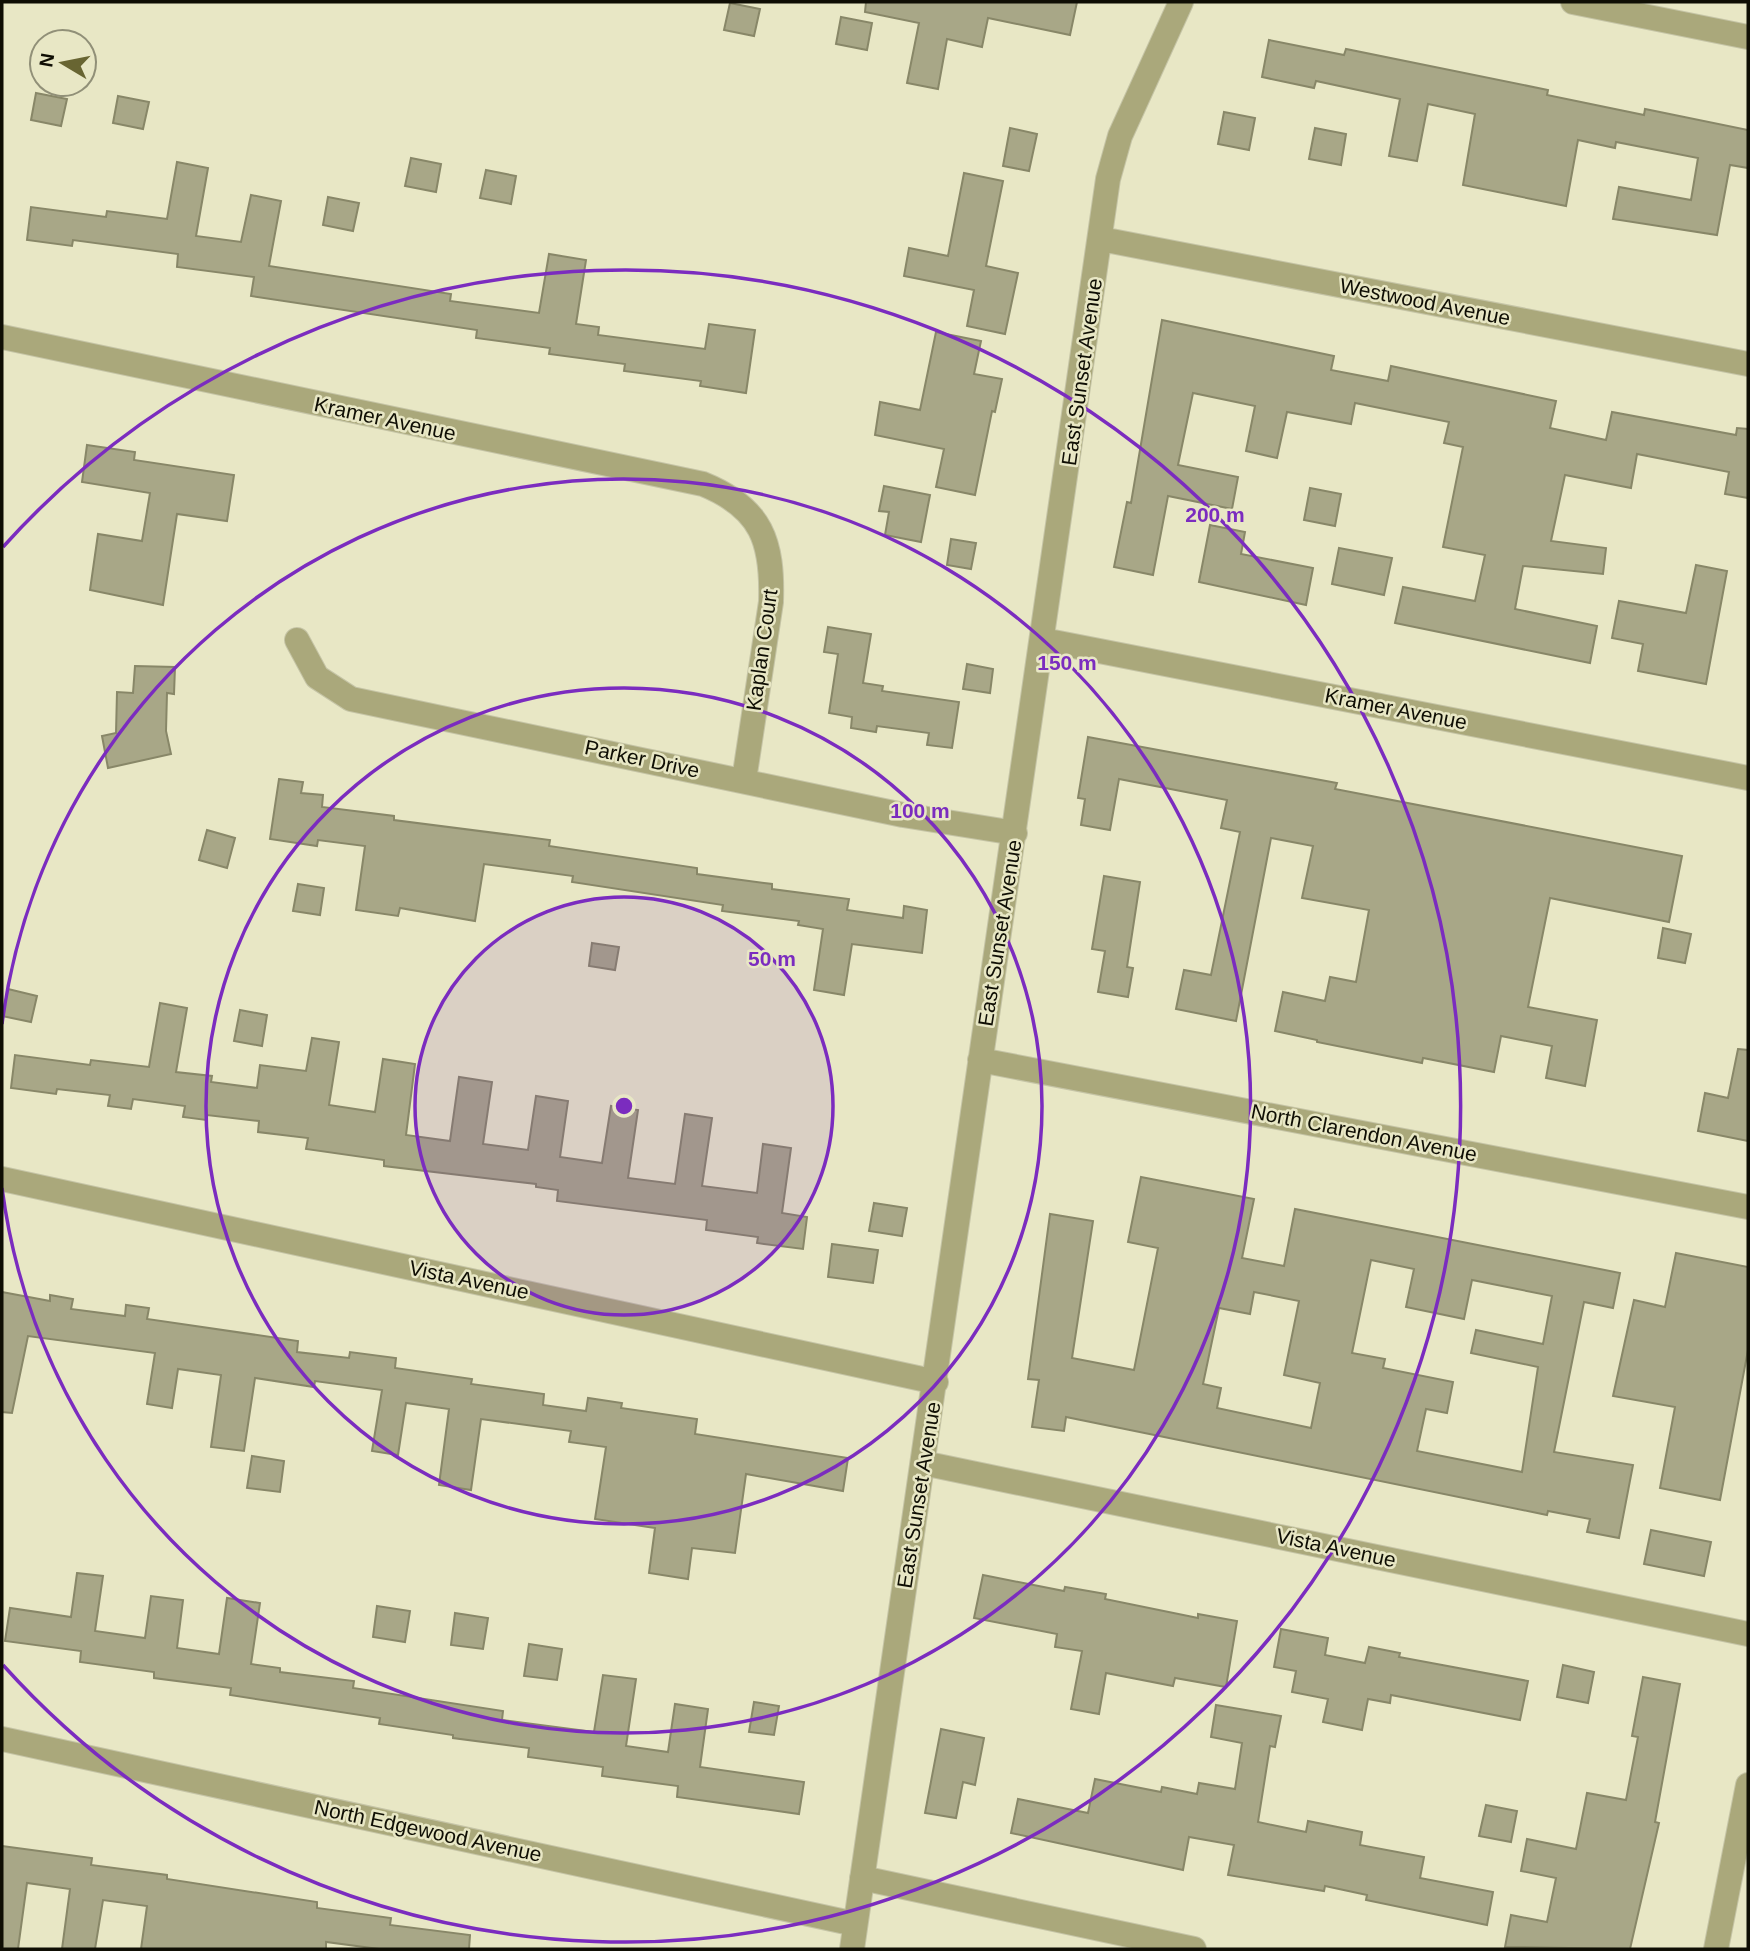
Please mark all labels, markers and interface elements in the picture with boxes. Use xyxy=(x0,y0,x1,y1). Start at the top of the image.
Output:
north arrow xyxy=(28,28,98,98)
text: N xyxy=(35,52,58,69)
street label: Westwood Avenue xyxy=(1338,274,1512,329)
street label: East Sunset Avenue xyxy=(1057,277,1106,467)
street label: Kramer Avenue xyxy=(312,392,458,445)
text: 200 m xyxy=(1185,503,1245,526)
street label: Kaplan Court xyxy=(742,587,781,712)
text: 150 m xyxy=(1037,651,1097,674)
street label: Kramer Avenue xyxy=(1323,683,1469,734)
street label: Parker Drive xyxy=(583,735,702,782)
text: 100 m xyxy=(890,799,950,822)
street label: East Sunset Avenue xyxy=(973,838,1026,1028)
text: 50 m xyxy=(748,947,796,970)
centre of rings xyxy=(612,1094,636,1118)
street label: North Clarendon Avenue xyxy=(1249,1099,1479,1166)
street label: Vista Avenue xyxy=(407,1256,531,1303)
street label: East Sunset Avenue xyxy=(892,1400,945,1590)
street label: Vista Avenue xyxy=(1274,1524,1398,1571)
street label: North Edgewood Avenue xyxy=(312,1795,544,1866)

